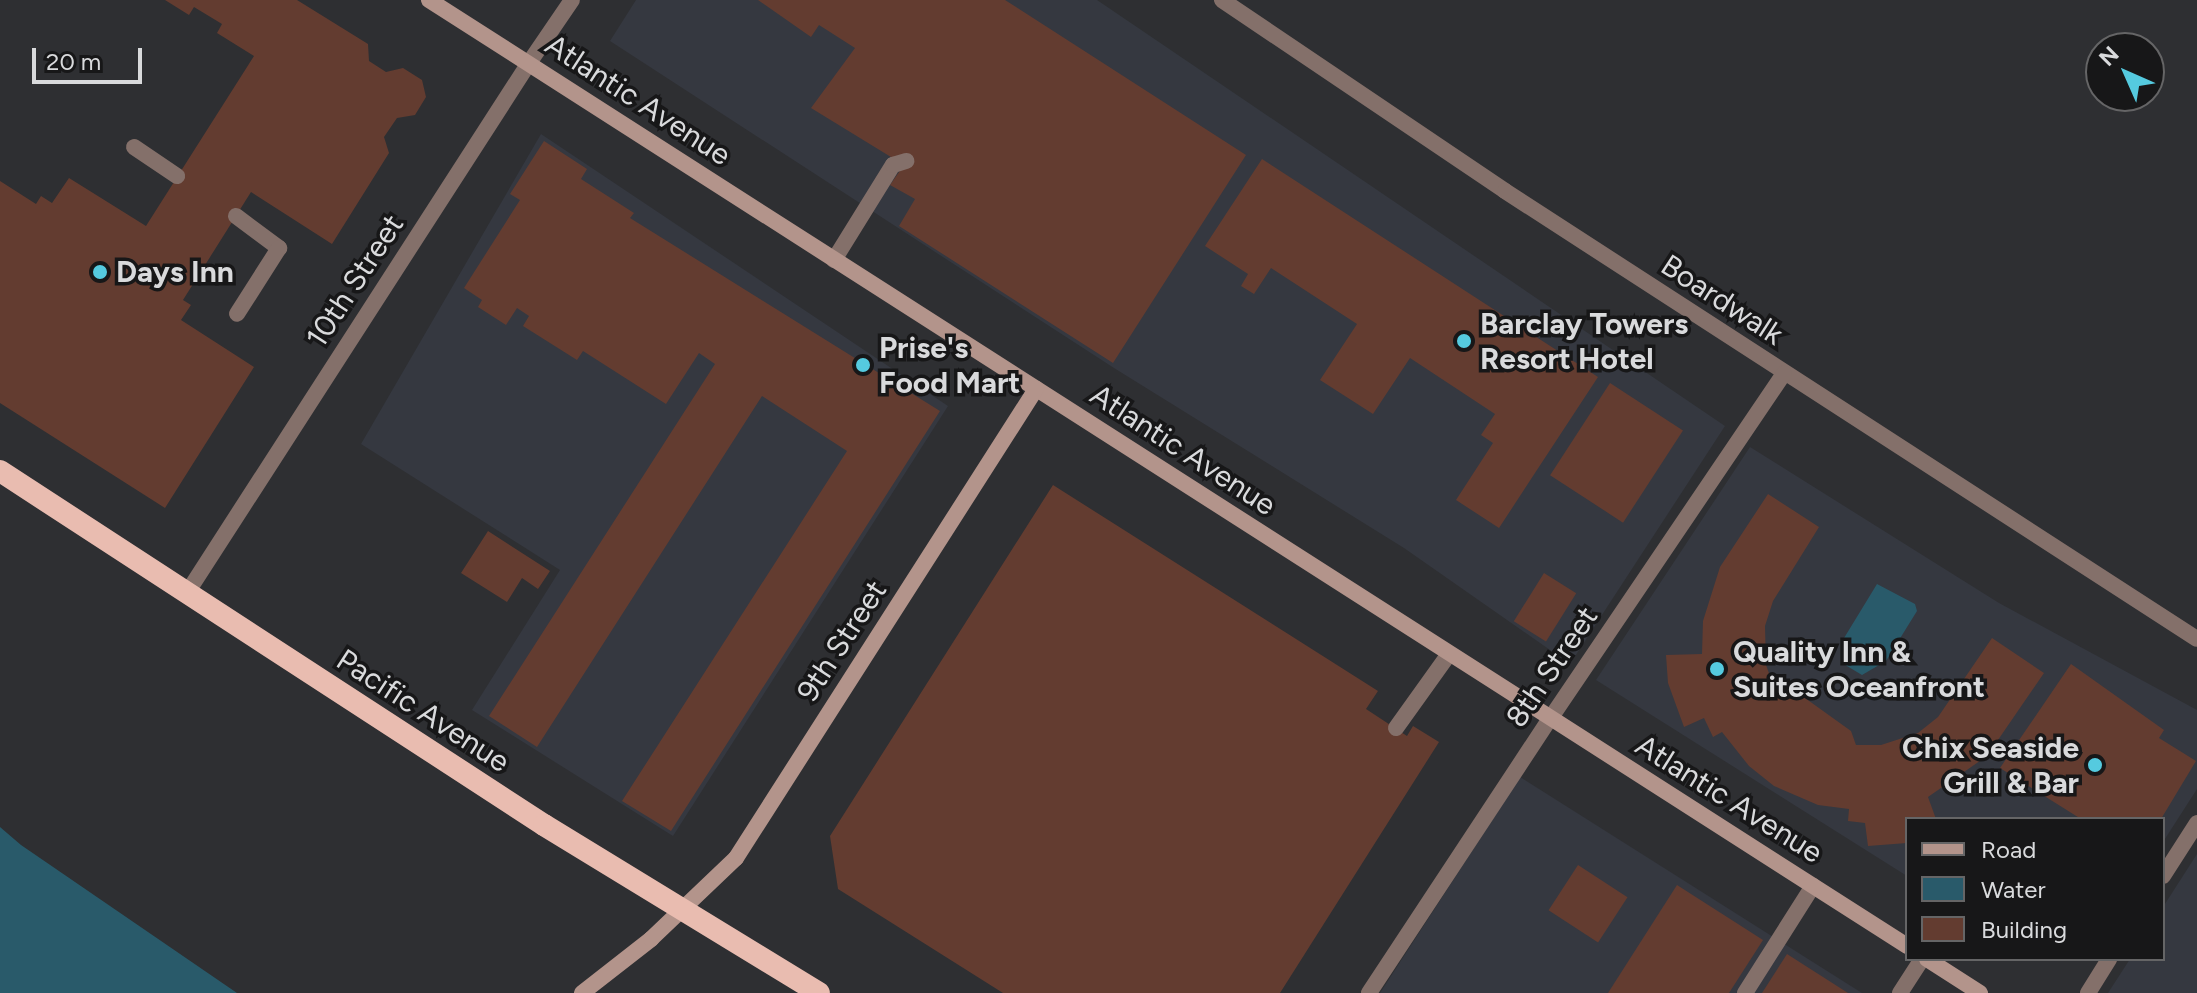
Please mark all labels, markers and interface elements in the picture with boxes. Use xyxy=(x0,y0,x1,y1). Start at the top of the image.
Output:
street label: Atlantic Avenue xyxy=(539,27,737,173)
scale bar xyxy=(36,32,146,82)
north arrow xyxy=(2085,32,2165,112)
text: N xyxy=(2094,41,2125,72)
text: 20 m xyxy=(46,47,101,76)
street label: 10th Street xyxy=(299,208,411,354)
street label: Boardwalk xyxy=(1654,247,1790,353)
place label: Days Inn xyxy=(116,254,234,290)
marker: Days Inn xyxy=(91,263,109,281)
place label: Barclay Towers Resort Hotel xyxy=(1480,306,1688,376)
place label: Prise's Food Mart xyxy=(879,330,1020,400)
marker: Barclay Towers Resort Hotel xyxy=(1455,332,1473,350)
marker: Prise's Food Mart xyxy=(854,356,872,374)
street label: Atlantic Avenue xyxy=(1084,377,1282,523)
street label: 9th Street xyxy=(790,574,894,708)
street label: 8th Street xyxy=(1499,600,1605,734)
place label: Quality Inn & Suites Oceanfront xyxy=(1733,634,1985,704)
street label: Pacific Avenue xyxy=(330,642,516,780)
marker: Quality Inn & Suites Oceanfront xyxy=(1708,660,1726,678)
street label: Atlantic Avenue xyxy=(1629,727,1829,871)
place label: Chix Seaside Grill & Bar xyxy=(1902,730,2079,800)
marker: Chix Seaside Grill & Bar xyxy=(2086,756,2104,774)
legend xyxy=(1905,817,2165,961)
text: Road xyxy=(1981,835,2036,864)
text: Water xyxy=(1981,875,2046,904)
text: Building xyxy=(1981,915,2067,944)

